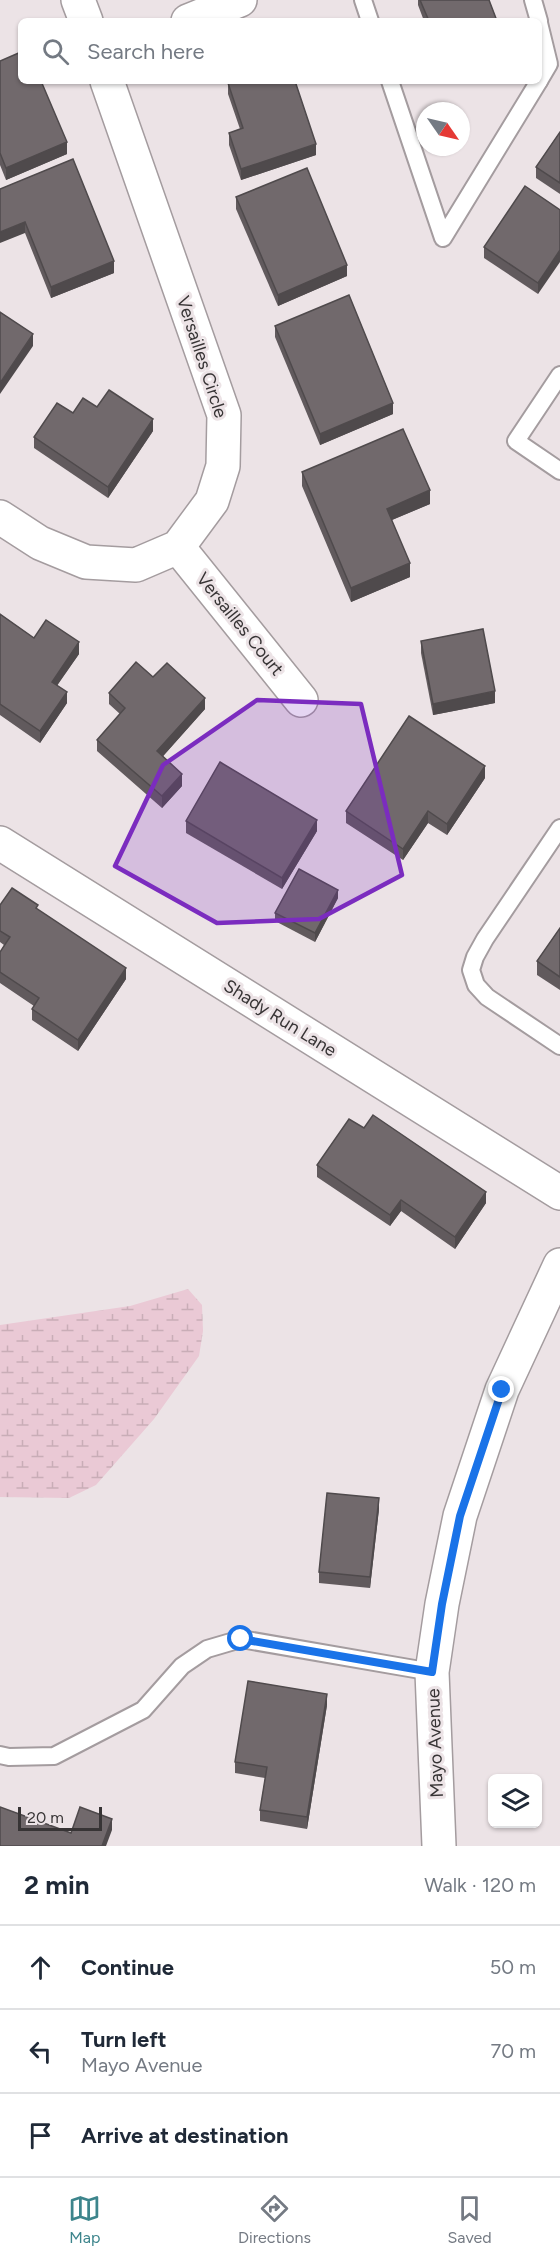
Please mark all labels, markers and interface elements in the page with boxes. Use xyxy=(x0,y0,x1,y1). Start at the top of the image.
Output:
search box xyxy=(18,18,542,84)
icon: search xyxy=(39,35,72,68)
text: Search here xyxy=(87,38,205,65)
north arrow xyxy=(416,102,470,156)
street label: Versailles Circle xyxy=(172,293,232,421)
street label: Versailles Court xyxy=(192,568,288,680)
street label: Shady Run Lane xyxy=(219,975,341,1062)
route end xyxy=(488,1376,514,1402)
route start xyxy=(227,1625,253,1651)
street label: Mayo Avenue xyxy=(422,1688,448,1798)
map controls xyxy=(488,1774,542,1828)
button: layers xyxy=(488,1774,542,1828)
scale bar xyxy=(18,1804,102,1832)
text: 20 m xyxy=(27,1808,64,1827)
text: 2 min xyxy=(24,1869,90,1901)
text: Walk · 120 m xyxy=(424,1873,536,1897)
icon: ahead xyxy=(24,1951,57,1984)
text: Continue xyxy=(81,1954,174,1981)
text: 50 m xyxy=(490,1955,536,1979)
text: Turn left xyxy=(81,2026,167,2053)
icon: left xyxy=(24,2035,57,2068)
text: 70 m xyxy=(490,2039,536,2063)
text: Mayo Avenue xyxy=(81,2053,202,2077)
icon: arrive xyxy=(24,2119,57,2152)
text: Arrive at destination xyxy=(81,2122,289,2149)
tab: Map xyxy=(68,2192,101,2247)
tab: Directions xyxy=(238,2192,311,2247)
tab: Saved xyxy=(448,2192,492,2247)

